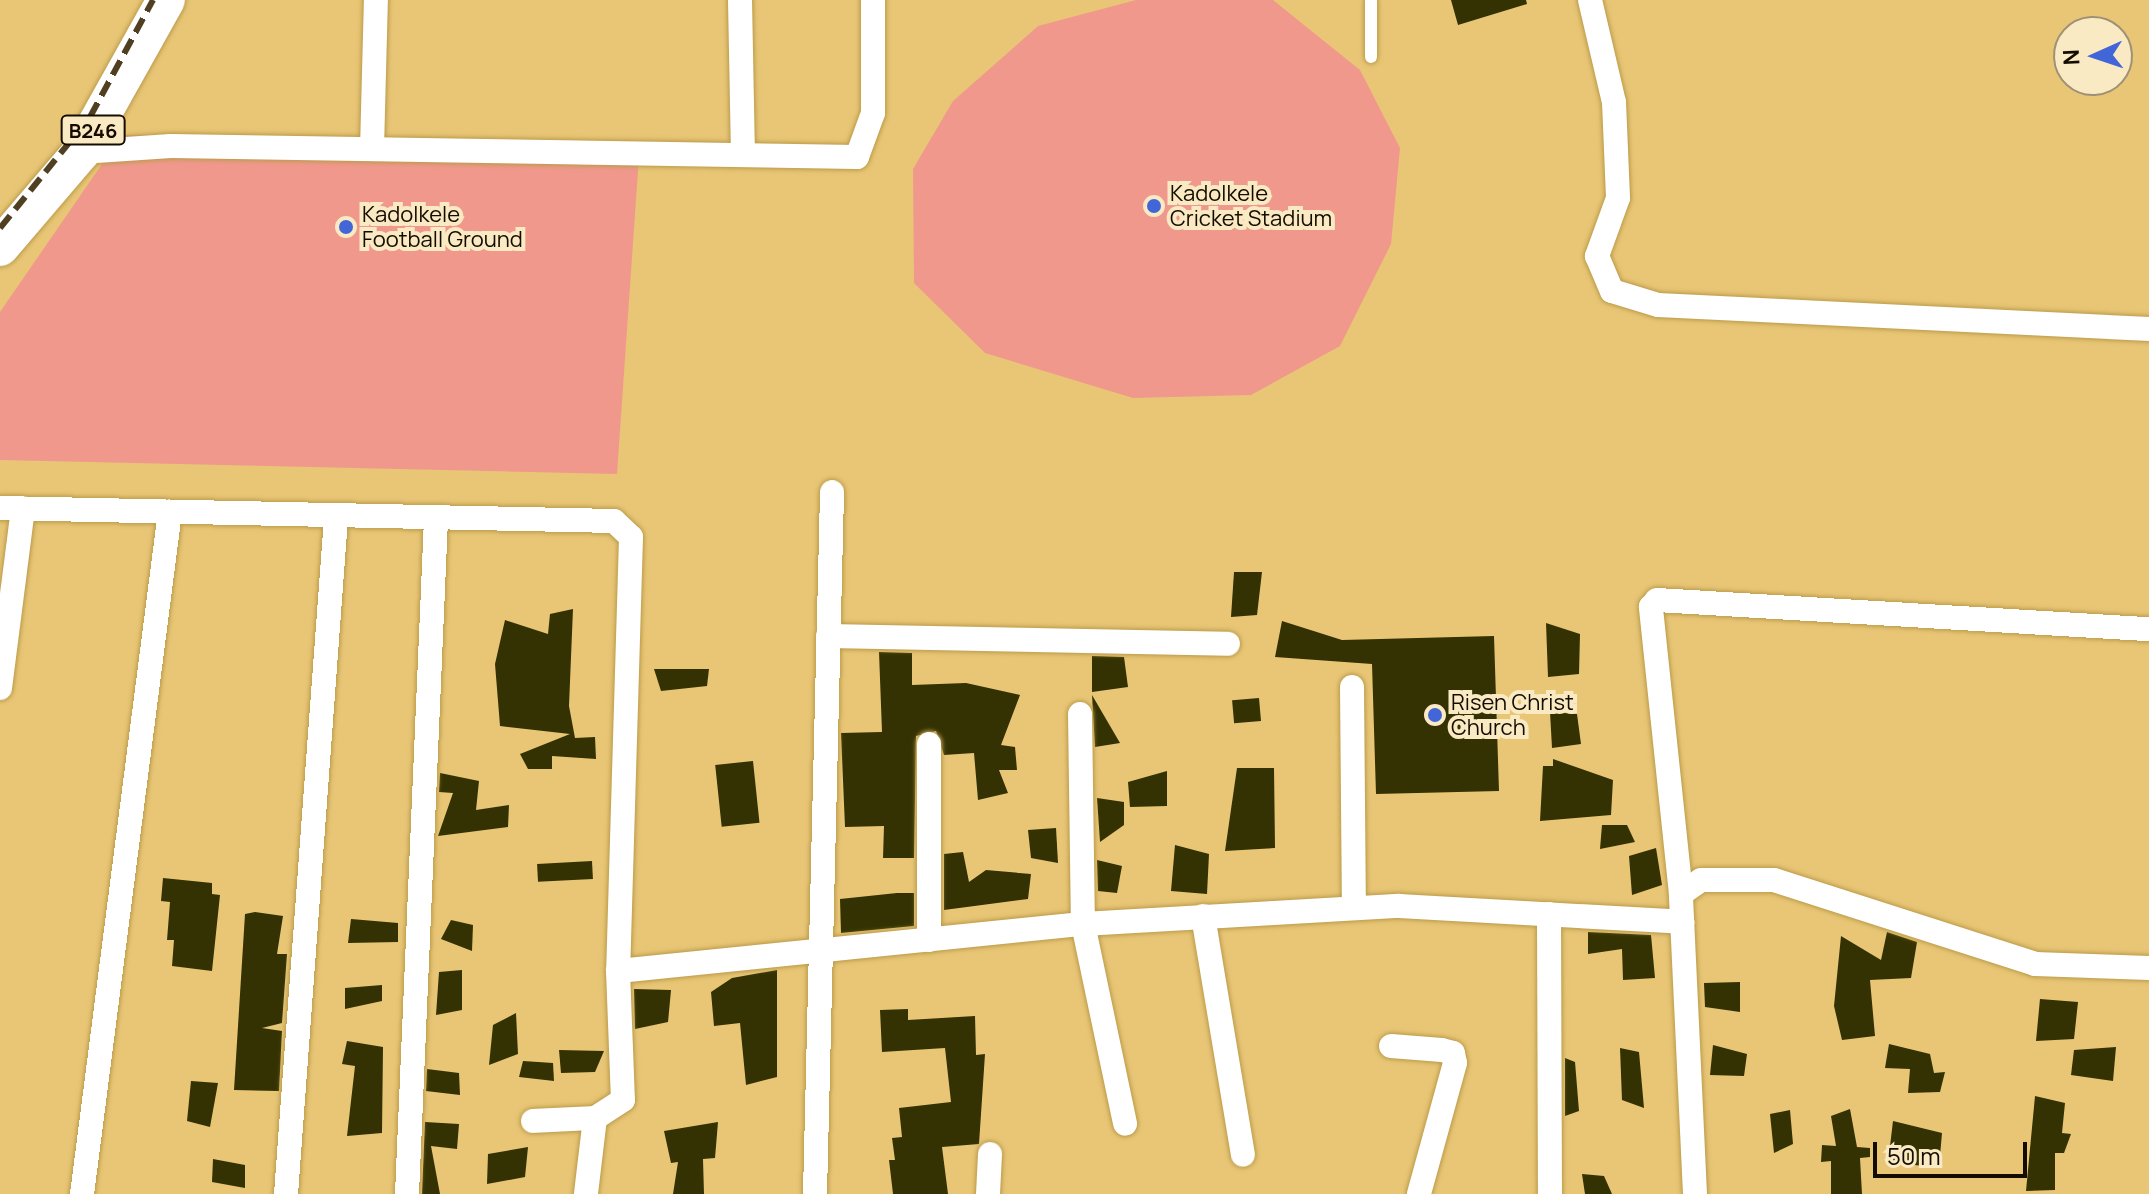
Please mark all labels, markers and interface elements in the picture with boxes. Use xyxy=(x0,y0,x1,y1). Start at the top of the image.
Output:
north arrow xyxy=(2053,16,2133,96)
text: N xyxy=(2056,48,2086,66)
road number: B246 xyxy=(59,114,127,146)
place label: Kadolkele Cricket Stadium xyxy=(1170,180,1332,232)
marker: Kadolkele Cricket Stadium xyxy=(1145,197,1163,215)
place label: Kadolkele Football Ground xyxy=(362,201,523,252)
marker: Kadolkele Football Ground xyxy=(337,218,355,236)
place label: Risen Christ Church xyxy=(1451,689,1574,740)
marker: Risen Christ Church xyxy=(1426,706,1444,724)
scale bar xyxy=(1877,1126,2031,1176)
text: 50 m xyxy=(1887,1139,1941,1172)

